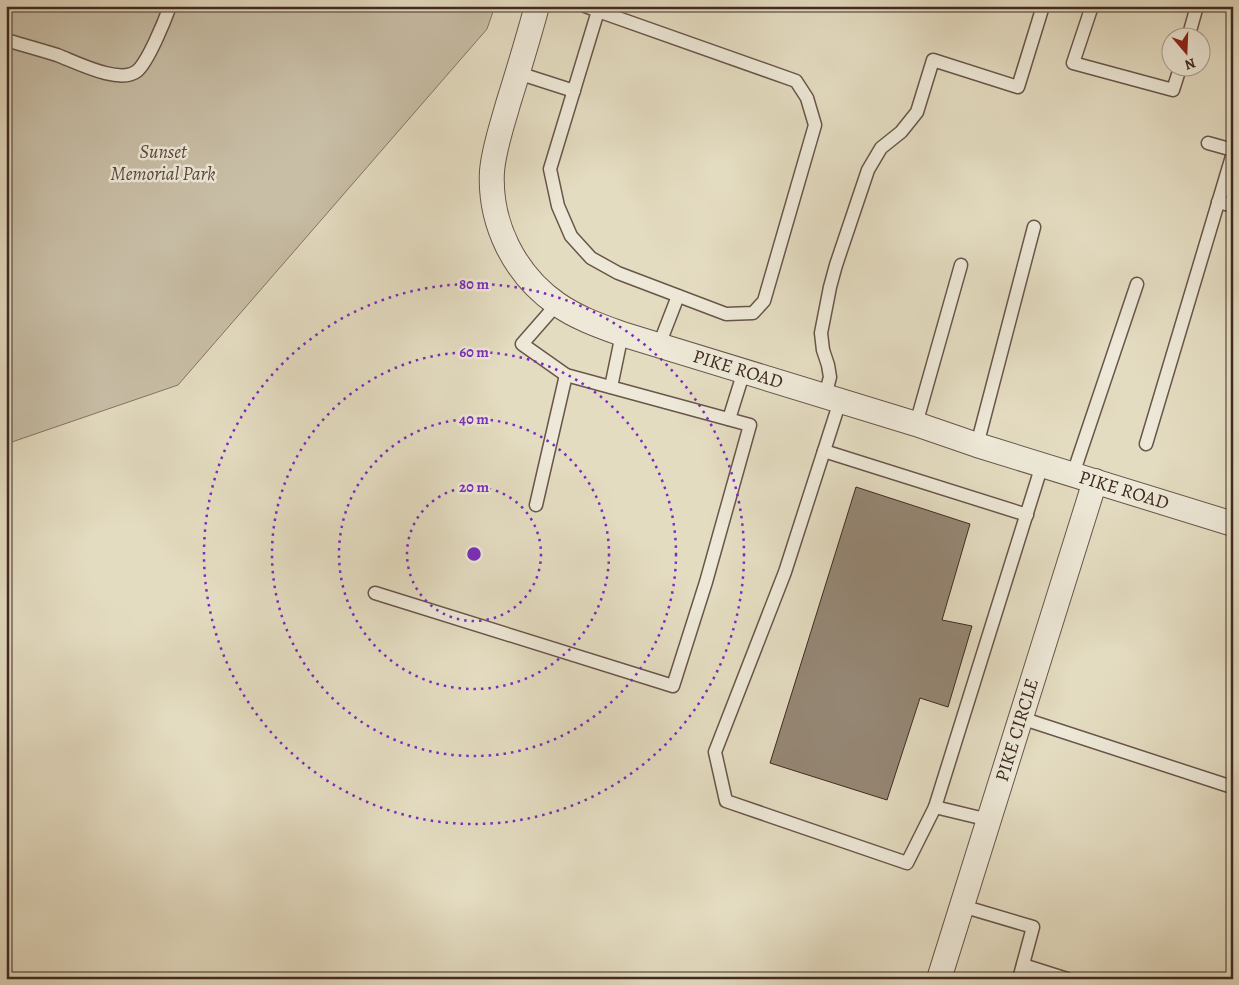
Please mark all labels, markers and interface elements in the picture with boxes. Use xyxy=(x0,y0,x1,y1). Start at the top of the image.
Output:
north arrow xyxy=(1162,28,1212,78)
text: N xyxy=(1182,53,1198,74)
park label: Sunset Memorial Park xyxy=(111,139,215,187)
text: 80 m xyxy=(459,274,489,294)
text: 60 m xyxy=(459,342,489,362)
street label: PIKE ROAD xyxy=(690,343,786,395)
text: 40 m xyxy=(459,409,489,429)
street label: PIKE ROAD xyxy=(1076,464,1172,516)
text: 20 m xyxy=(459,477,489,497)
centre of rings xyxy=(465,545,483,563)
street label: PIKE CIRCLE xyxy=(989,675,1045,785)

